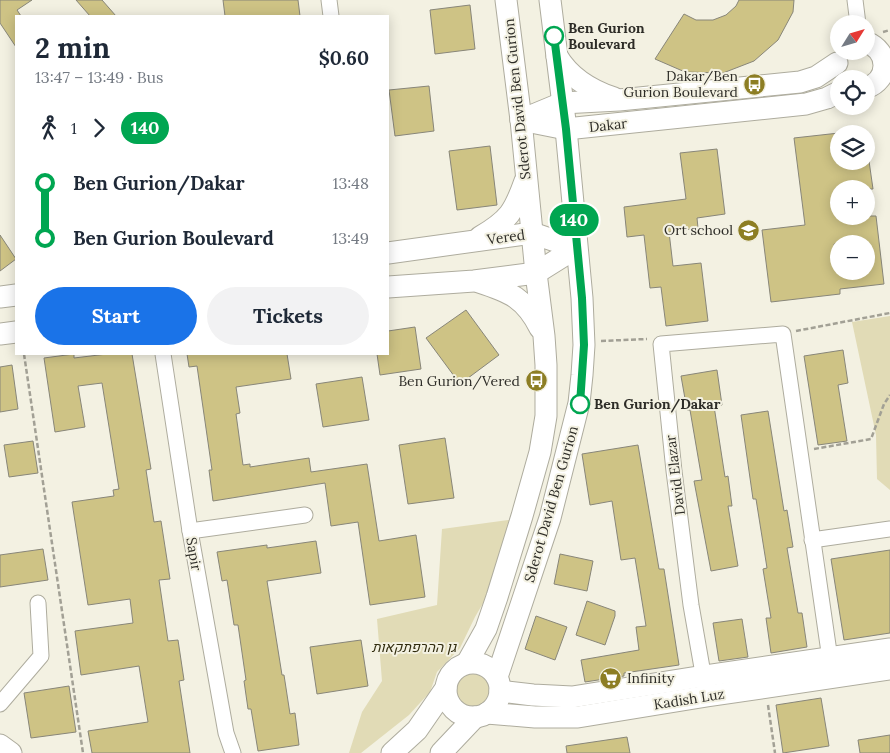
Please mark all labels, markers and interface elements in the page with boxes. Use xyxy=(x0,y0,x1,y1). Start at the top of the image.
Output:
north arrow xyxy=(830,15,875,60)
map controls xyxy=(830,15,875,280)
street label: Sderot David Ben Gurion xyxy=(500,17,534,180)
place label: Ben Gurion Boulevard xyxy=(568,19,645,53)
marker: Ben Gurion Boulevard xyxy=(544,26,564,46)
text: 2 min xyxy=(35,30,110,66)
text: $0.60 xyxy=(319,46,369,70)
text: 13:47 – 13:49 · Bus xyxy=(35,67,164,87)
place label: Dakar/Ben Gurion Boulevard xyxy=(624,67,738,101)
button: locate xyxy=(830,70,875,115)
bus stop icon: Dakar/Ben Gurion Boulevard xyxy=(742,72,766,96)
icon: walk xyxy=(35,114,63,142)
icon: forward xyxy=(85,114,113,142)
street label: Dakar xyxy=(588,114,628,136)
text: 140 xyxy=(131,116,159,139)
text: 1 xyxy=(71,118,77,138)
button: layers xyxy=(830,125,875,170)
text: Ben Gurion/Dakar xyxy=(73,171,245,195)
text: 13:48 xyxy=(333,173,369,193)
button: + xyxy=(830,180,875,225)
line badge: 140 xyxy=(545,204,603,236)
text: 140 xyxy=(560,208,588,231)
school or university icon: Ort school xyxy=(737,218,761,242)
place label: Ort school xyxy=(664,221,733,239)
street label: Vered xyxy=(485,225,526,249)
text: Ben Gurion Boulevard xyxy=(73,226,274,250)
text: 13:49 xyxy=(332,228,369,248)
button: − xyxy=(830,235,875,280)
button: Start xyxy=(35,287,197,345)
button: Tickets xyxy=(207,287,369,345)
bus stop icon: Ben Gurion/Vered xyxy=(524,369,548,393)
place label: Ben Gurion/Vered xyxy=(398,372,520,390)
marker: Ben Gurion/Dakar xyxy=(570,394,590,414)
place label: Ben Gurion/Dakar xyxy=(594,395,721,413)
street label: Sderot David Ben Gurion xyxy=(520,423,582,584)
street label: David Elazar xyxy=(661,434,689,516)
street label: Sapir xyxy=(182,536,206,572)
park label: גן ההרפתקאות xyxy=(372,638,458,656)
supermarket icon: Infinity xyxy=(599,666,623,690)
place label: Infinity xyxy=(627,669,675,687)
street label: Kadish Luz xyxy=(652,685,726,713)

